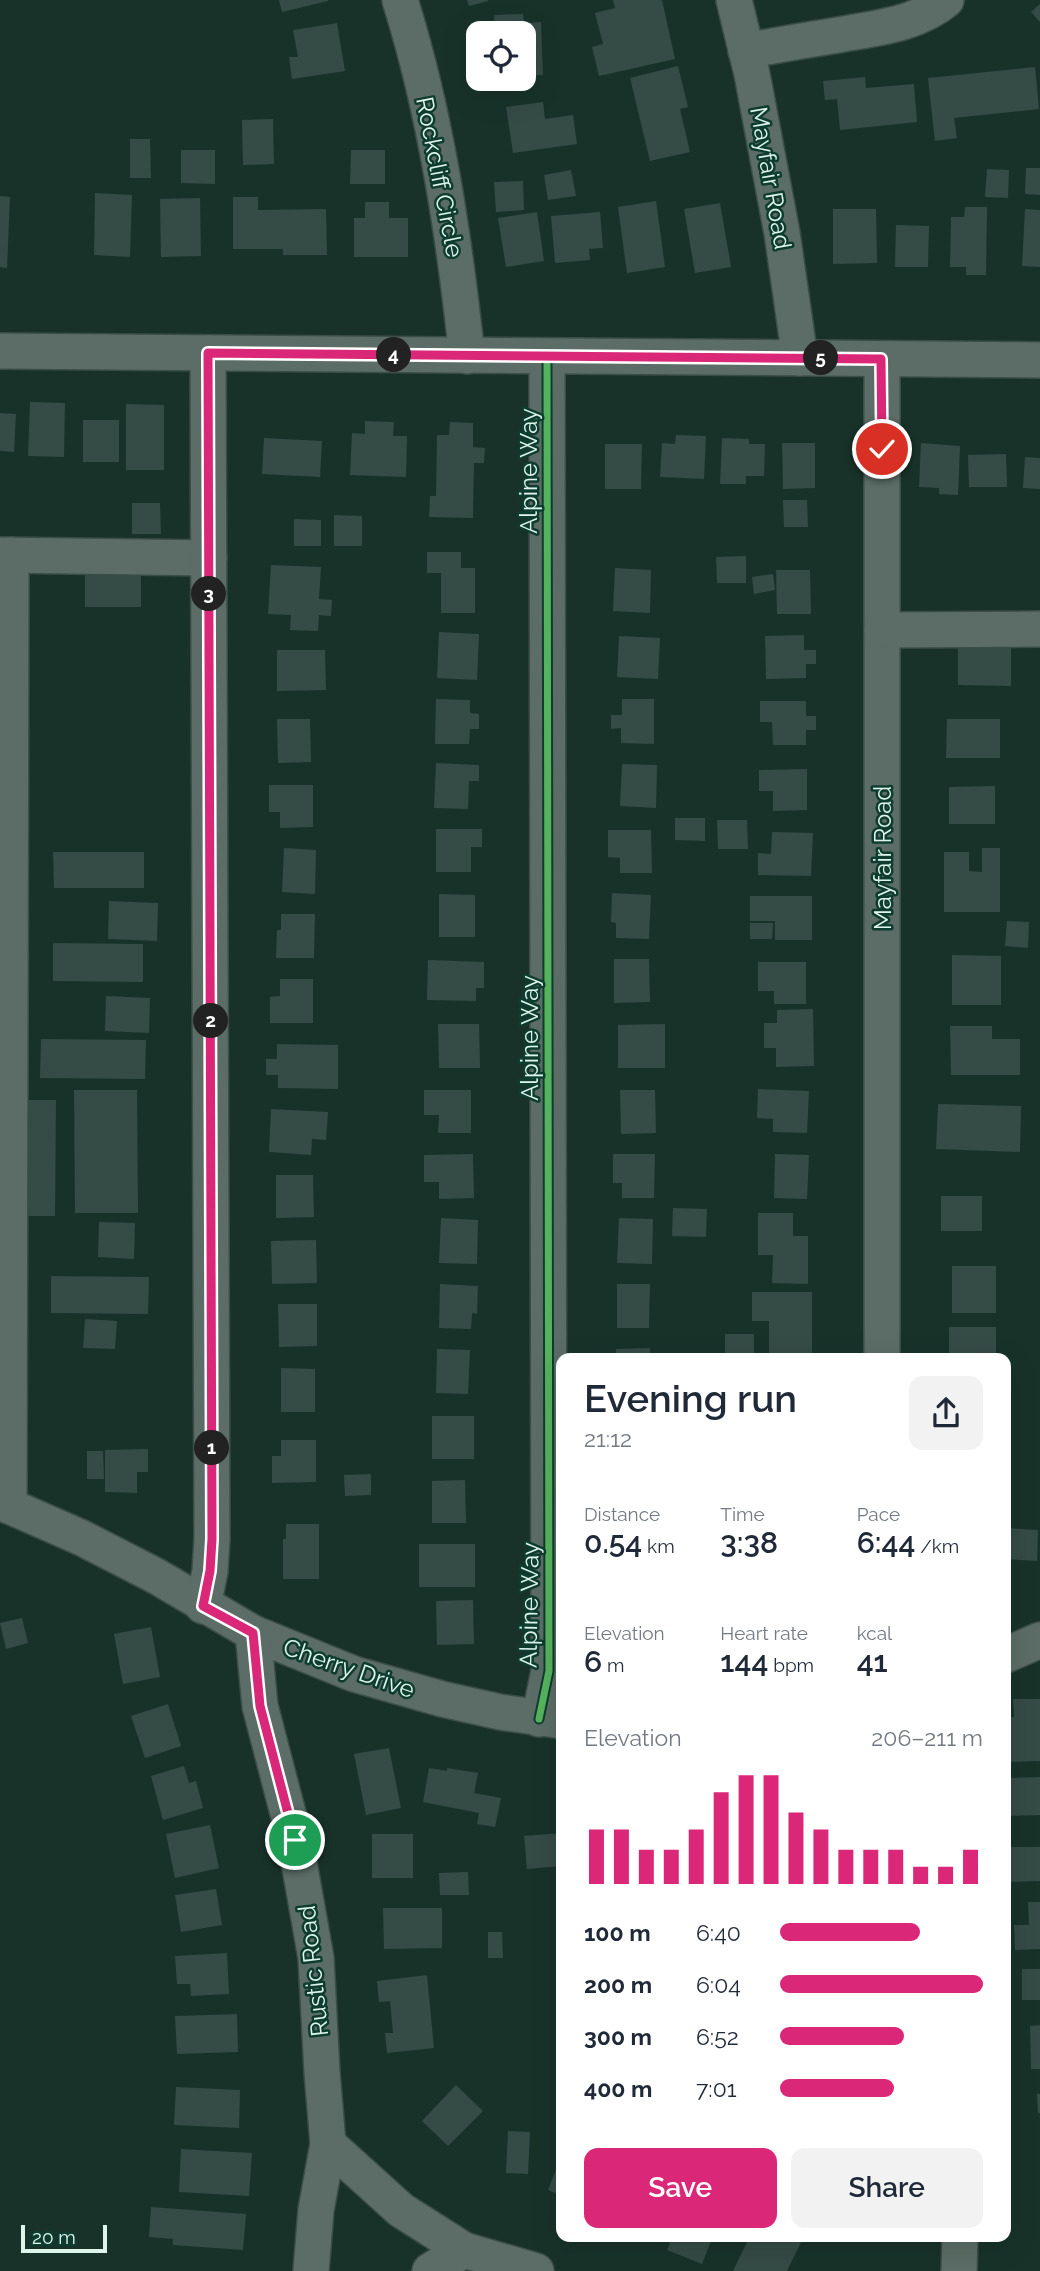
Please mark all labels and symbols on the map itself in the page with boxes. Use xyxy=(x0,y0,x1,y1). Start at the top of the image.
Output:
street label: Rockcliff Circle xyxy=(410,94,470,260)
street label: Mayfair Road xyxy=(744,104,798,252)
pin: 4 xyxy=(376,338,412,372)
pin: 5 xyxy=(804,340,838,376)
street label: Alpine Way xyxy=(514,408,543,534)
pin xyxy=(852,419,912,479)
pin: 3 xyxy=(192,576,227,612)
street label: Mayfair Road xyxy=(868,786,897,930)
street label: Alpine Way xyxy=(515,975,544,1101)
pin: 2 xyxy=(194,1004,228,1038)
pin: 1 xyxy=(194,1430,230,1466)
street label: Alpine Way xyxy=(513,1542,545,1668)
street label: Cherry Drive xyxy=(279,1632,419,1704)
pin xyxy=(265,1810,325,1870)
street label: Rustic Road xyxy=(292,1904,334,2038)
scale bar xyxy=(21,2222,107,2254)

